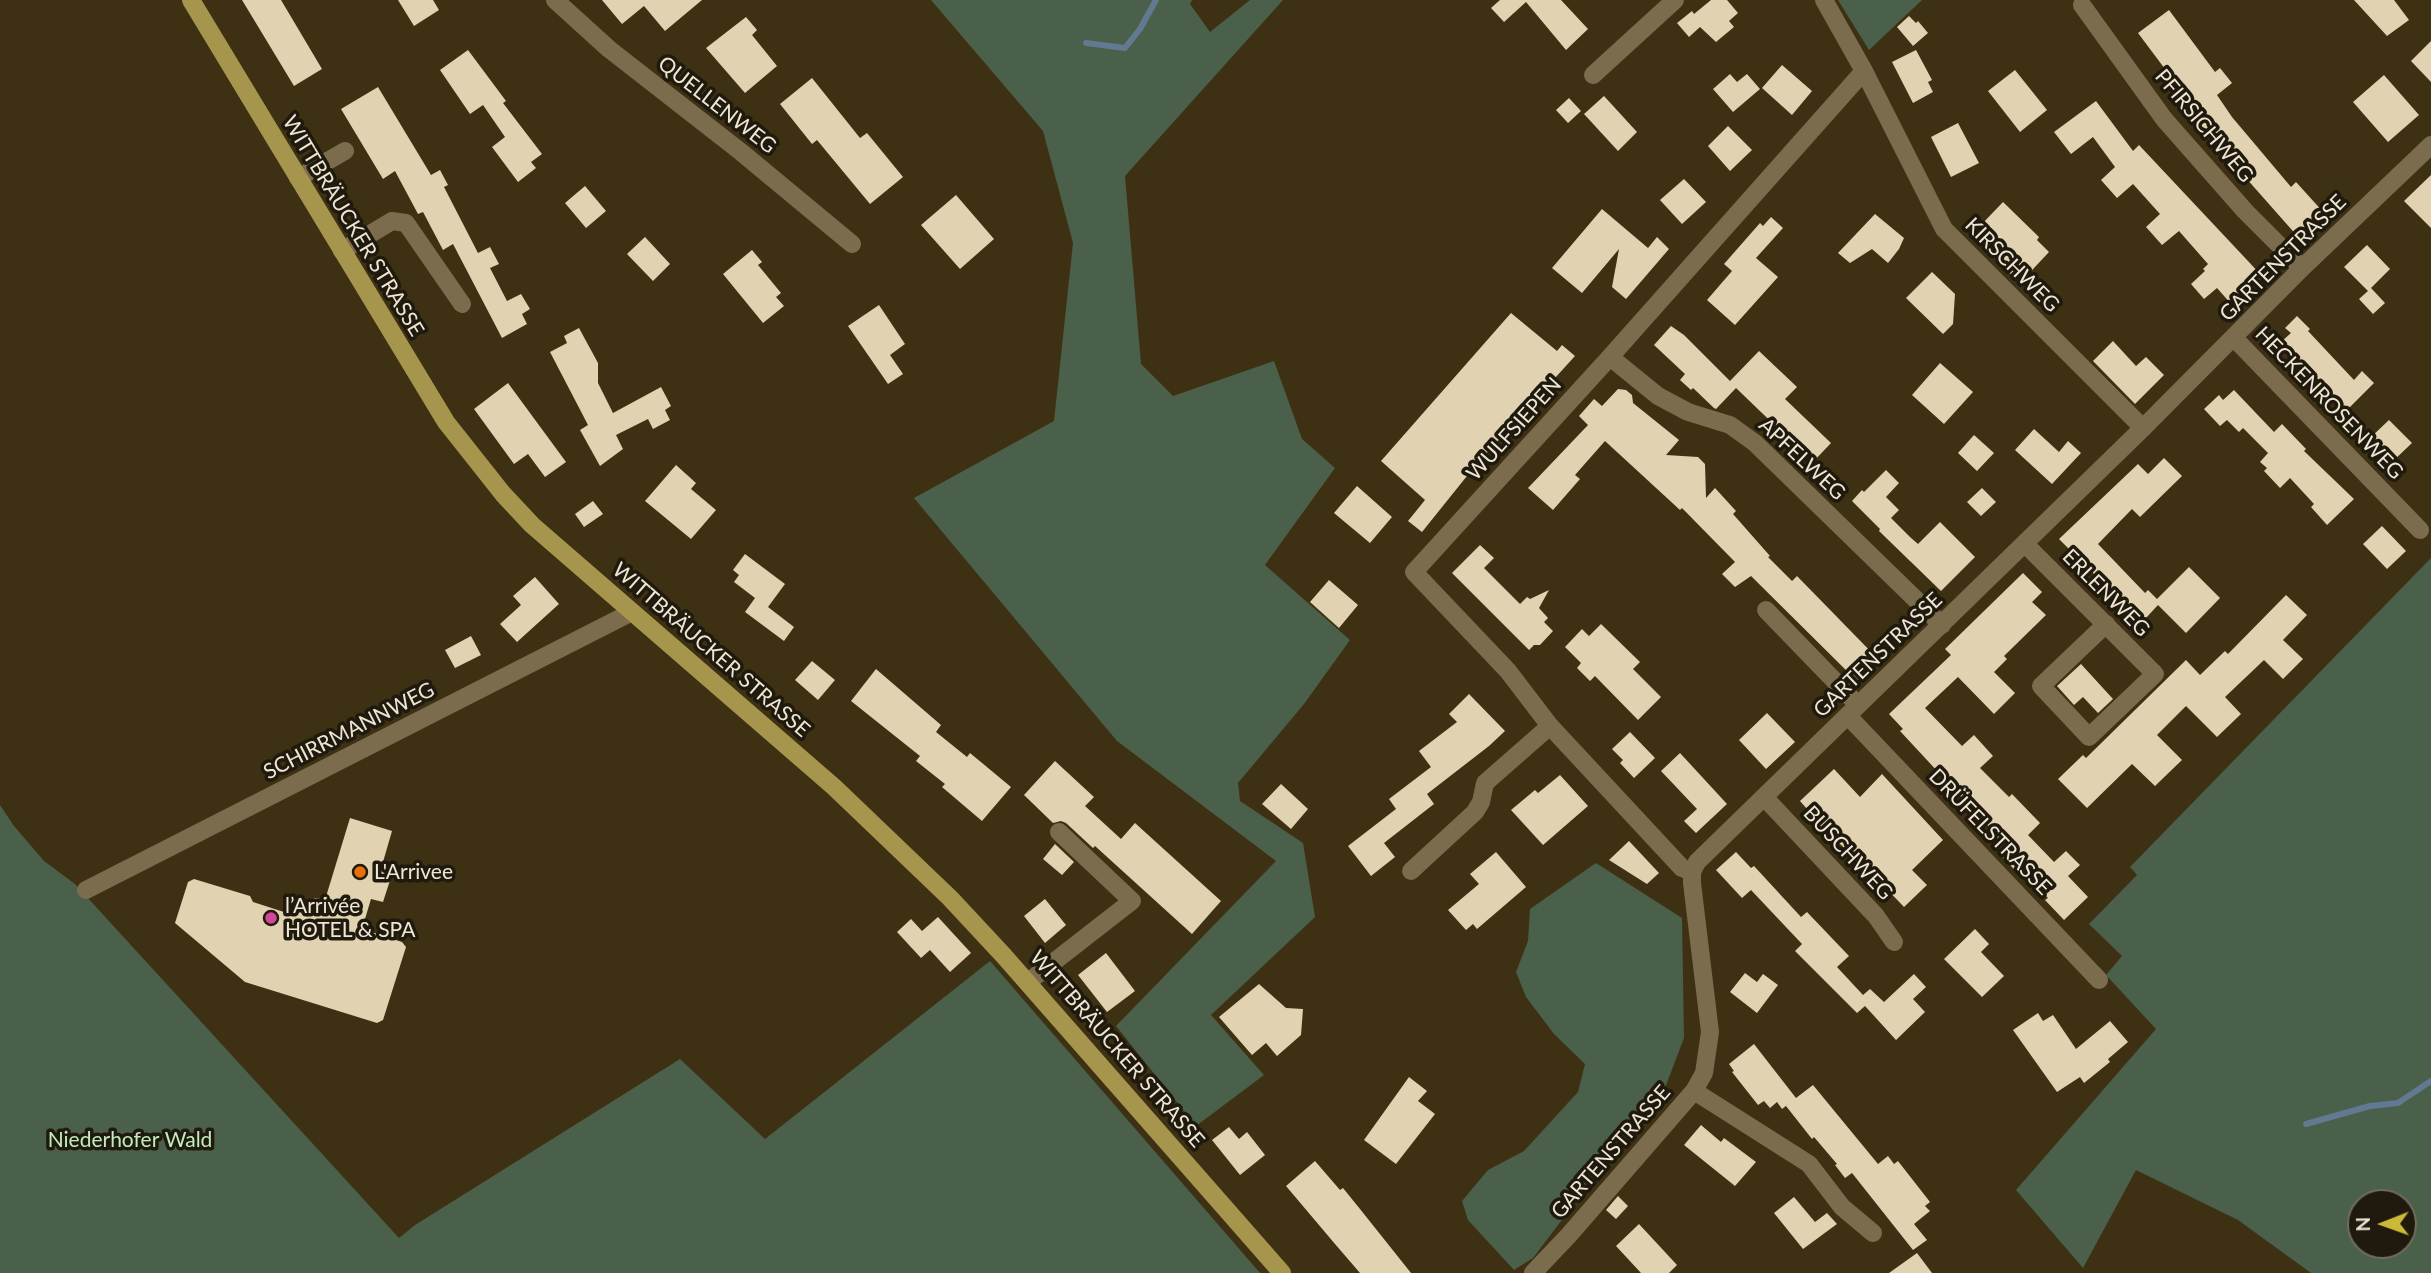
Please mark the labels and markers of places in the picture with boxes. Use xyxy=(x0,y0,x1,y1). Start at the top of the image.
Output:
place label: L'Arrivee xyxy=(374,859,453,885)
marker: L'Arrivee xyxy=(352,864,368,880)
place label: l’Arrivée HOTEL & SPA xyxy=(285,893,415,943)
marker: l’Arrivée HOTEL & SPA xyxy=(263,910,279,926)

